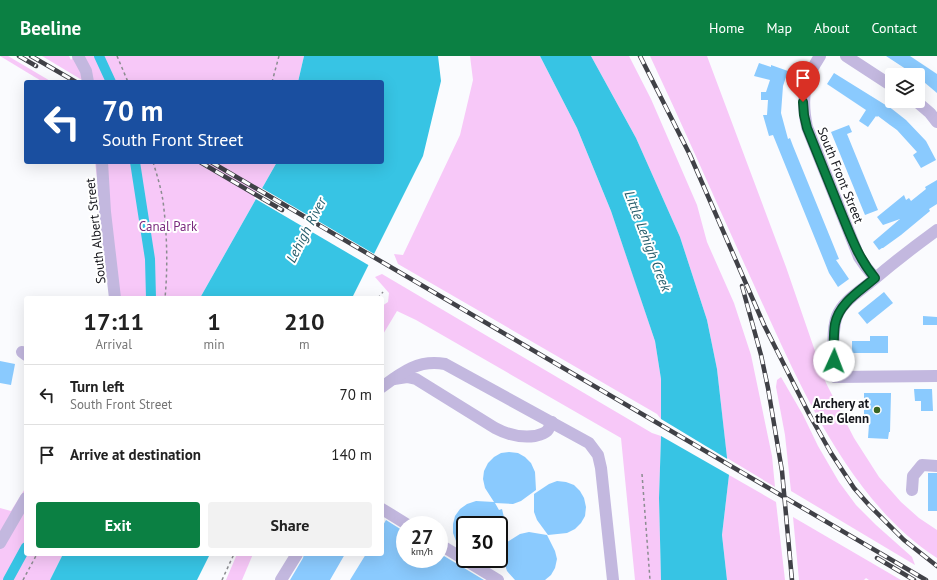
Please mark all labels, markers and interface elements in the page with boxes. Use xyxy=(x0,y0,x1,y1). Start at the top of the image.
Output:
text: Beeline xyxy=(20,16,81,40)
text: Home xyxy=(709,19,744,37)
text: Map xyxy=(766,19,792,37)
text: About xyxy=(814,19,850,37)
text: Contact xyxy=(872,19,917,37)
pin xyxy=(786,61,820,102)
icon: arrive xyxy=(792,67,814,89)
map controls xyxy=(885,68,925,108)
button: layers xyxy=(885,68,925,108)
text: 70 m xyxy=(102,92,163,129)
icon: left xyxy=(36,96,88,148)
street label: South Front Street xyxy=(814,125,868,226)
text: South Front Street xyxy=(102,128,243,151)
street label: South Albert Street xyxy=(81,177,110,285)
water label: Little Lehigh Creek xyxy=(621,188,676,295)
water label: Lehigh River xyxy=(282,193,331,266)
park label: Canal Park xyxy=(139,218,198,235)
text: 17:11 xyxy=(83,306,144,337)
text: 1 xyxy=(207,306,221,337)
text: 210 xyxy=(284,306,325,337)
text: Arrival xyxy=(96,336,132,353)
text: min xyxy=(203,336,225,353)
text: m xyxy=(299,336,310,353)
position arrow xyxy=(813,340,855,382)
text: Turn left xyxy=(70,377,124,396)
icon: left xyxy=(36,384,58,406)
text: 70 m xyxy=(339,385,372,404)
place label: Archery at the Glenn xyxy=(813,395,869,427)
text: South Front Street xyxy=(70,396,172,413)
marker: Archery at the Glenn xyxy=(872,405,882,415)
icon: arrive xyxy=(36,444,58,466)
text: Arrive at destination xyxy=(70,445,201,464)
text: 140 m xyxy=(331,445,372,464)
button: Exit xyxy=(36,502,200,548)
button: Share xyxy=(208,502,372,548)
speed limit sign: 30 xyxy=(456,516,508,568)
text: 27 xyxy=(411,524,433,550)
text: km/h xyxy=(411,545,433,558)

